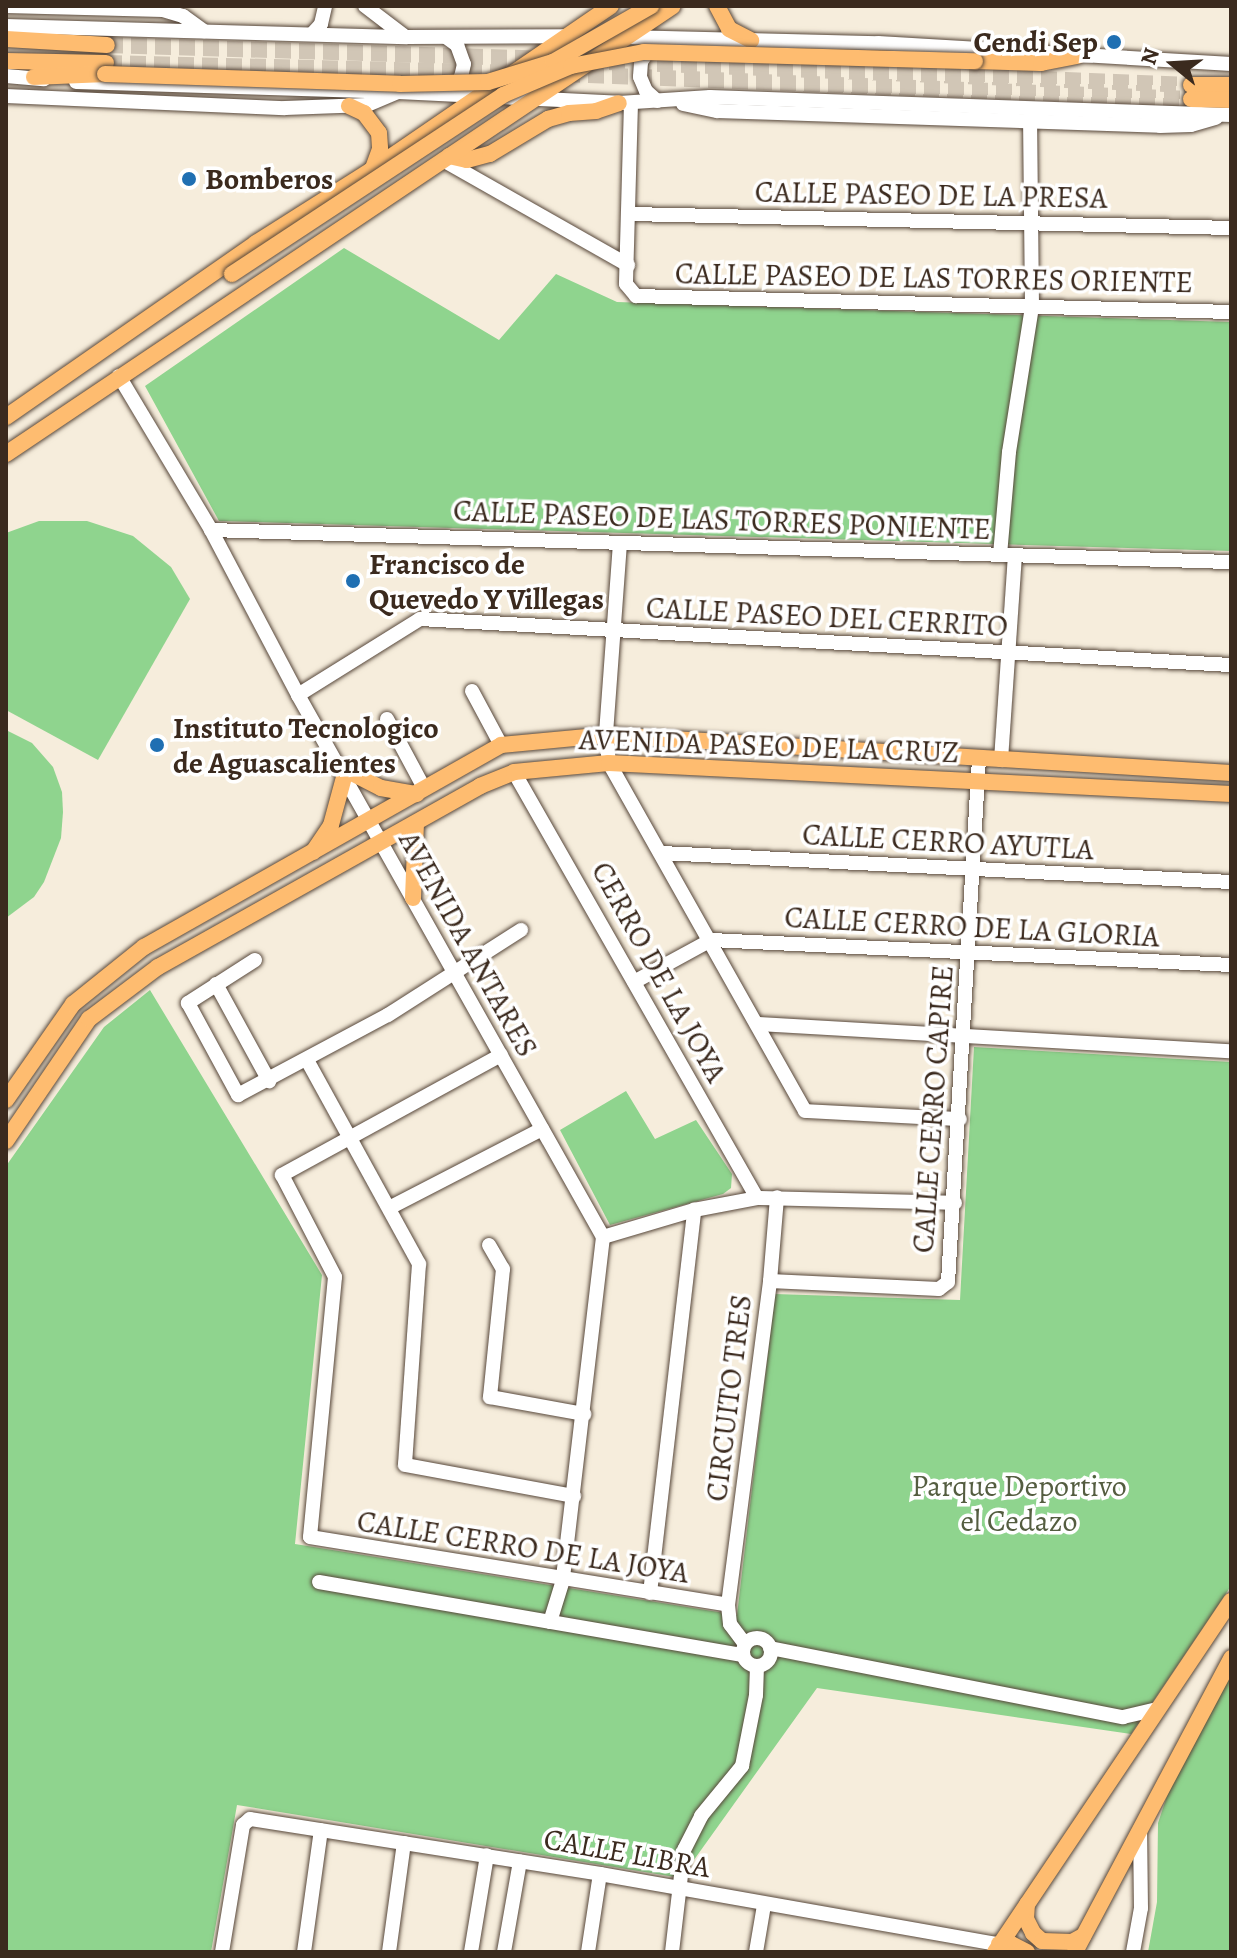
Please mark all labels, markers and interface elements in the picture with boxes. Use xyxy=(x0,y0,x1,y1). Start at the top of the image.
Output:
place label: Cendi Sep xyxy=(973,24,1098,60)
north arrow xyxy=(1133,24,1213,104)
marker: Cendi Sep xyxy=(1105,33,1123,51)
text: N xyxy=(1133,44,1167,69)
place label: Bomberos xyxy=(205,161,333,197)
marker: Bomberos xyxy=(180,170,198,188)
street label: CALLE PASEO DE LA PRESA xyxy=(755,174,1107,216)
street label: CALLE PASEO DE LAS TORRES ORIENTE xyxy=(675,255,1193,301)
street label: CALLE PASEO DE LAS TORRES PONIENTE xyxy=(453,493,991,547)
place label: Francisco de Quevedo Y Villegas xyxy=(369,546,604,616)
marker: Francisco de Quevedo Y Villegas xyxy=(344,572,362,590)
street label: CALLE PASEO DEL CERRITO xyxy=(645,590,1009,644)
place label: Instituto Tecnologico de Aguascalientes xyxy=(173,710,439,780)
street label: AVENIDA PASEO DE LA CRUZ xyxy=(578,721,960,771)
marker: Instituto Tecnologico de Aguascalientes xyxy=(148,736,166,754)
street label: CALLE CERRO AYUTLA xyxy=(802,816,1094,868)
street label: AVENIDA ANTARES xyxy=(391,825,545,1063)
street label: CERRO DE LA JOYA xyxy=(584,856,734,1088)
street label: CALLE CERRO DE LA GLORIA xyxy=(784,899,1160,955)
street label: CALLE CERRO CAPIRE xyxy=(905,964,961,1254)
street label: CIRCUITO TRES xyxy=(698,1293,760,1503)
park label: Parque Deportivo el Cedazo xyxy=(911,1468,1127,1538)
street label: CALLE CERRO DE LA JOYA xyxy=(355,1503,691,1591)
street label: CALLE LIBRA xyxy=(541,1821,713,1885)

